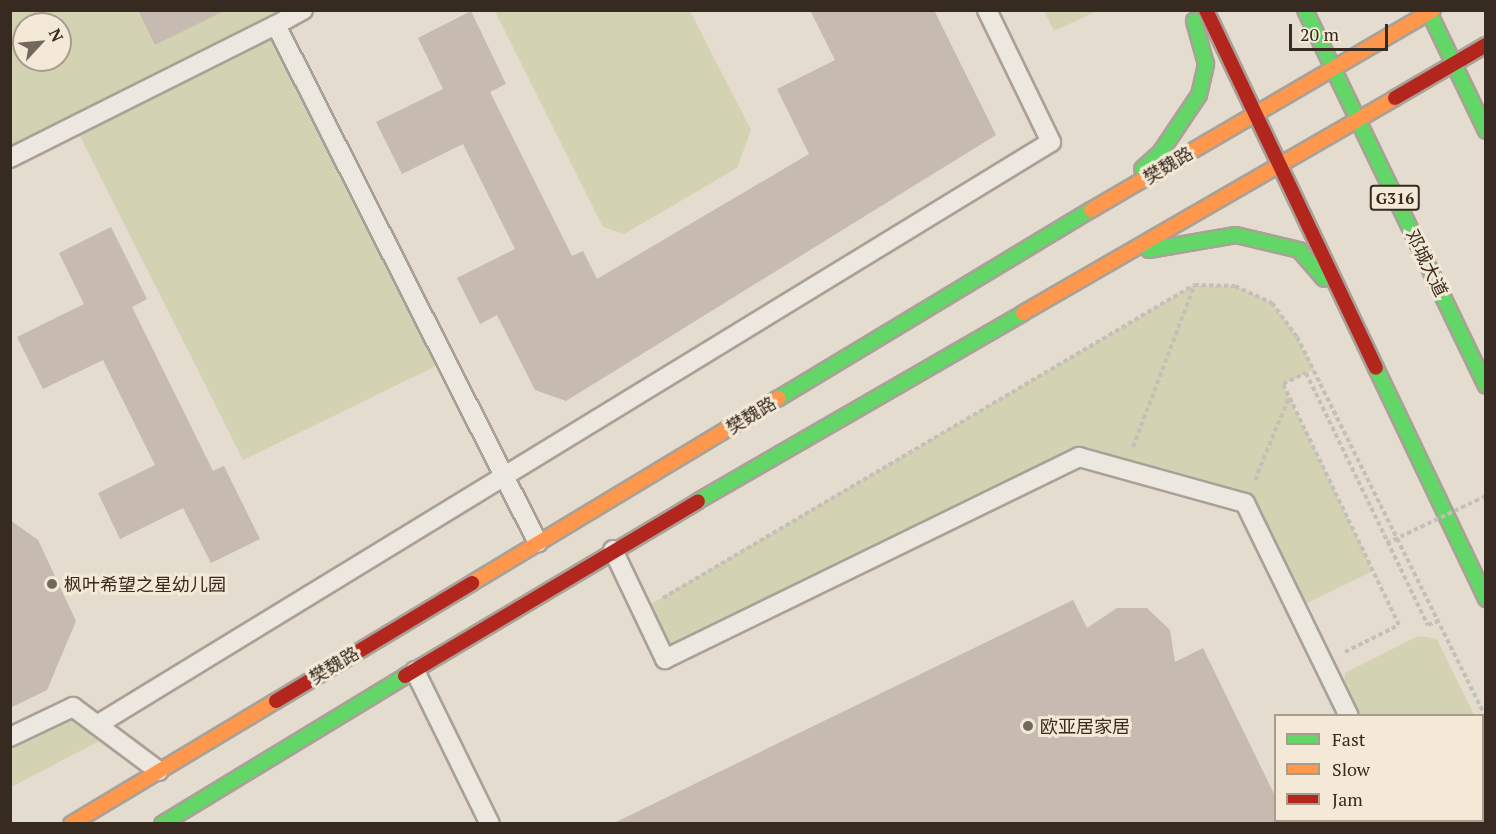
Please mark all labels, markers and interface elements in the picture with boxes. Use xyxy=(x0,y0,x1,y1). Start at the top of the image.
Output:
north arrow xyxy=(12,12,72,72)
scale bar xyxy=(1292,12,1391,50)
text: 20 m xyxy=(1300,22,1339,46)
text: N xyxy=(44,25,69,45)
street label: 樊魏路 xyxy=(1139,142,1197,188)
road number: G316 xyxy=(1370,185,1420,211)
street label: 邓城大道 xyxy=(1402,226,1452,300)
street label: 樊魏路 xyxy=(722,392,780,438)
place label: 枫叶希望之星幼儿园 xyxy=(64,573,226,595)
marker: 枫叶希望之星幼儿园 xyxy=(45,577,59,591)
street label: 樊魏路 xyxy=(305,642,363,688)
legend xyxy=(1274,714,1484,822)
place label: 欧亚居家居 xyxy=(1040,715,1130,737)
marker: 欧亚居家居 xyxy=(1021,719,1035,733)
text: Fast xyxy=(1332,727,1365,751)
text: Slow xyxy=(1332,757,1370,781)
text: Jam xyxy=(1332,787,1363,811)

